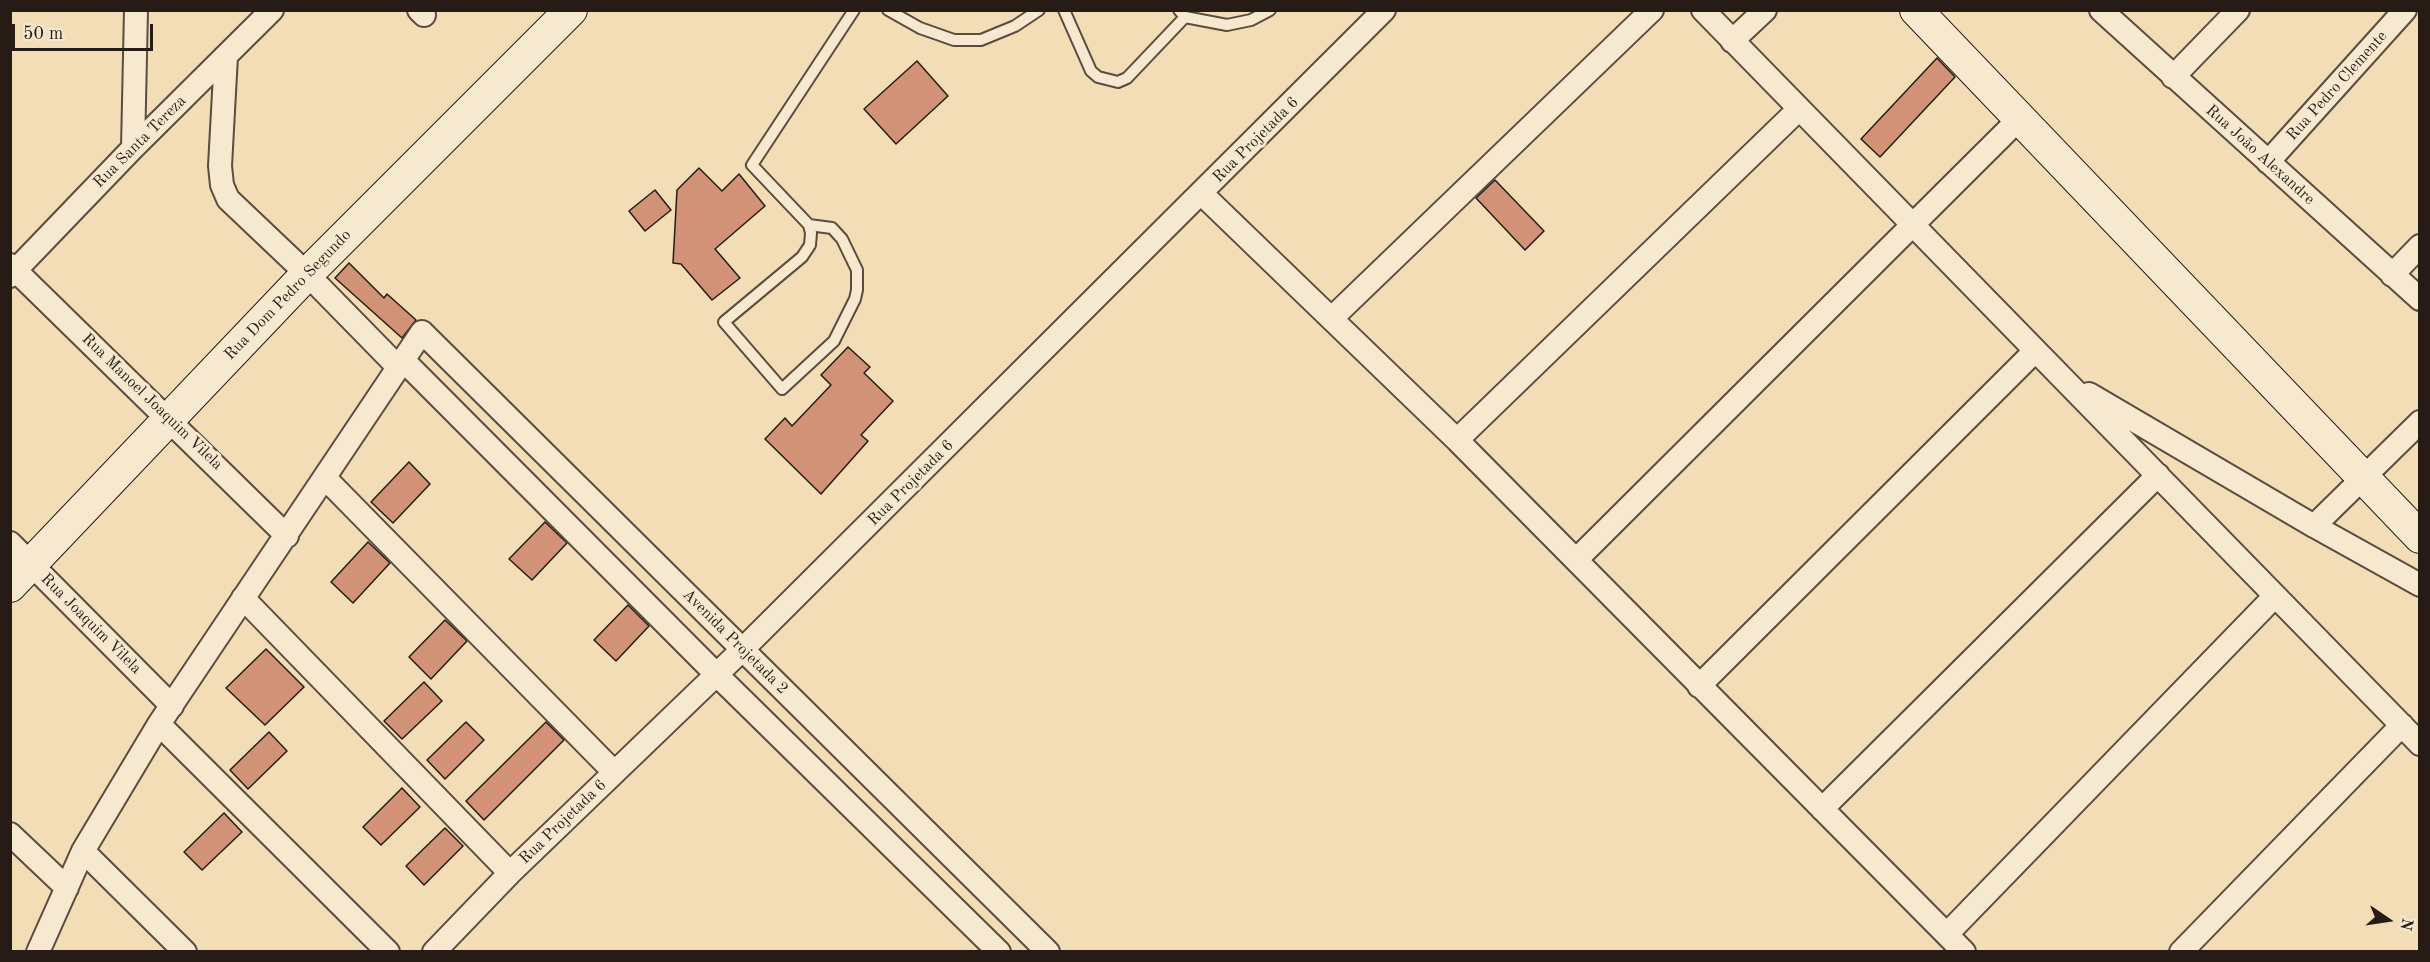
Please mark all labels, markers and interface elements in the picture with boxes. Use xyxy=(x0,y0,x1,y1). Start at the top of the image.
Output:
scale bar xyxy=(15,12,156,50)
text: 50 m xyxy=(23,25,63,43)
street label: Rua Pedro Clemente xyxy=(2283,27,2391,145)
street label: Rua Santa Tereza xyxy=(90,92,190,192)
street label: Rua Projetada 6 xyxy=(1209,93,1303,187)
street label: Rua João Alexandre xyxy=(2201,101,2319,209)
street label: Rua Dom Pedro Segundo xyxy=(221,226,355,364)
street label: Rua Manoel Joaquim Vilela xyxy=(77,329,227,475)
street label: Rua Projetada 6 xyxy=(864,436,958,530)
street label: Rua Joaquim Vilela xyxy=(37,570,145,678)
street label: Avenida Projetada 2 xyxy=(678,585,792,699)
street label: Rua Projetada 6 xyxy=(515,776,611,868)
north arrow xyxy=(2358,890,2418,950)
text: N xyxy=(2396,916,2415,932)

